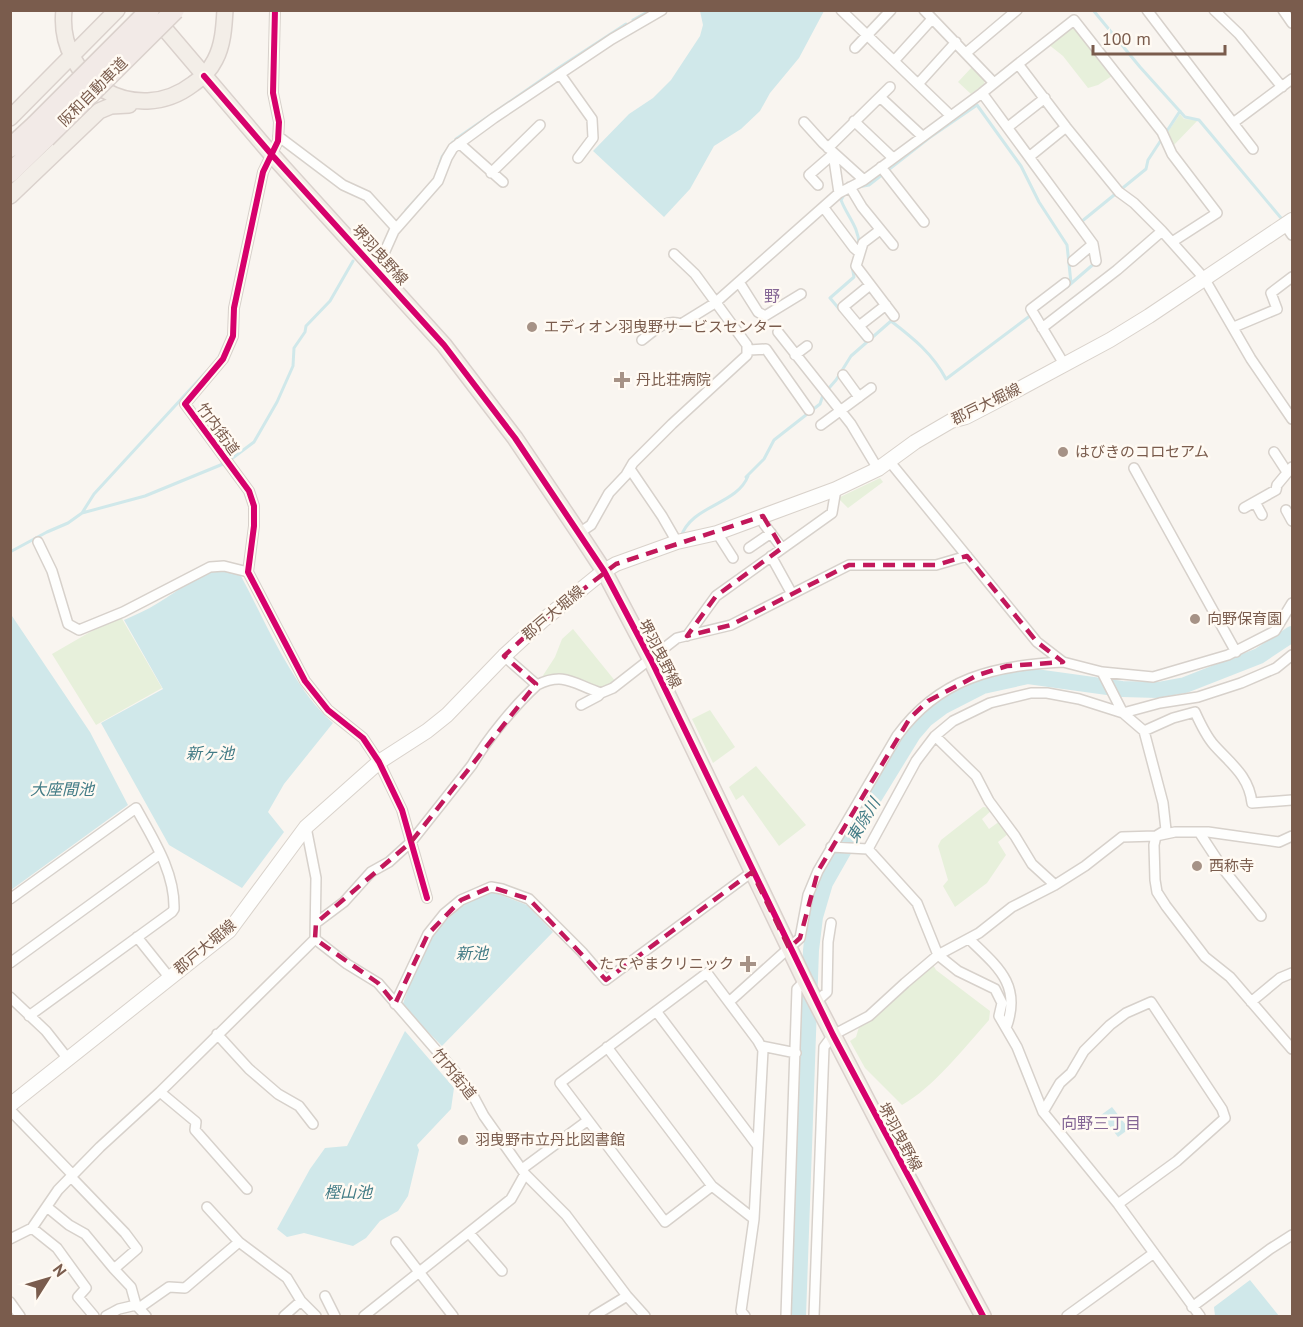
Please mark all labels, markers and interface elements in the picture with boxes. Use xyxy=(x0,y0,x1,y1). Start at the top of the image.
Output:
scale bar xyxy=(1093,18,1225,56)
text: 100 m xyxy=(1102,27,1151,50)
street label: 阪和自動車道 xyxy=(54,53,131,130)
street label: 堺羽曳野線 xyxy=(348,220,413,289)
district label: 野 xyxy=(764,286,780,306)
place label: エディオン羽曳野サービスセンター xyxy=(544,317,783,336)
marker: エディオン羽曳野サービスセンター xyxy=(525,320,539,334)
place label: 丹比荘病院 xyxy=(636,370,711,389)
marker: 丹比荘病院 xyxy=(613,371,631,389)
street label: 郡戸大堀線 xyxy=(948,379,1024,429)
street label: 竹内街道 xyxy=(193,399,244,459)
place label: はびきのコロセアム xyxy=(1075,442,1209,461)
marker: はびきのコロセアム xyxy=(1056,445,1070,459)
street label: 郡戸大堀線 xyxy=(518,581,588,644)
place label: 向野保育園 xyxy=(1207,609,1282,628)
marker: 向野保育園 xyxy=(1188,612,1202,626)
street label: 堺羽曳野線 xyxy=(635,616,686,692)
water label: 新ヶ池 xyxy=(186,743,236,763)
water label: 大座間池 xyxy=(30,779,96,799)
water label: 東除川 xyxy=(842,793,885,846)
place label: 西称寺 xyxy=(1209,856,1254,875)
marker: 西称寺 xyxy=(1190,859,1204,873)
street label: 郡戸大堀線 xyxy=(170,915,240,978)
water label: 新池 xyxy=(456,943,490,963)
place label: たてやまクリニック xyxy=(599,954,734,973)
marker: たてやまクリニック xyxy=(739,955,757,973)
street label: 竹内街道 xyxy=(428,1044,481,1103)
street label: 堺羽曳野線 xyxy=(874,1099,926,1174)
district label: 向野三丁目 xyxy=(1061,1113,1141,1133)
place label: 羽曳野市立丹比図書館 xyxy=(475,1130,625,1149)
marker: 羽曳野市立丹比図書館 xyxy=(456,1133,470,1147)
water label: 樫山池 xyxy=(324,1182,374,1202)
north arrow xyxy=(18,1249,78,1309)
text: N xyxy=(49,1260,71,1280)

